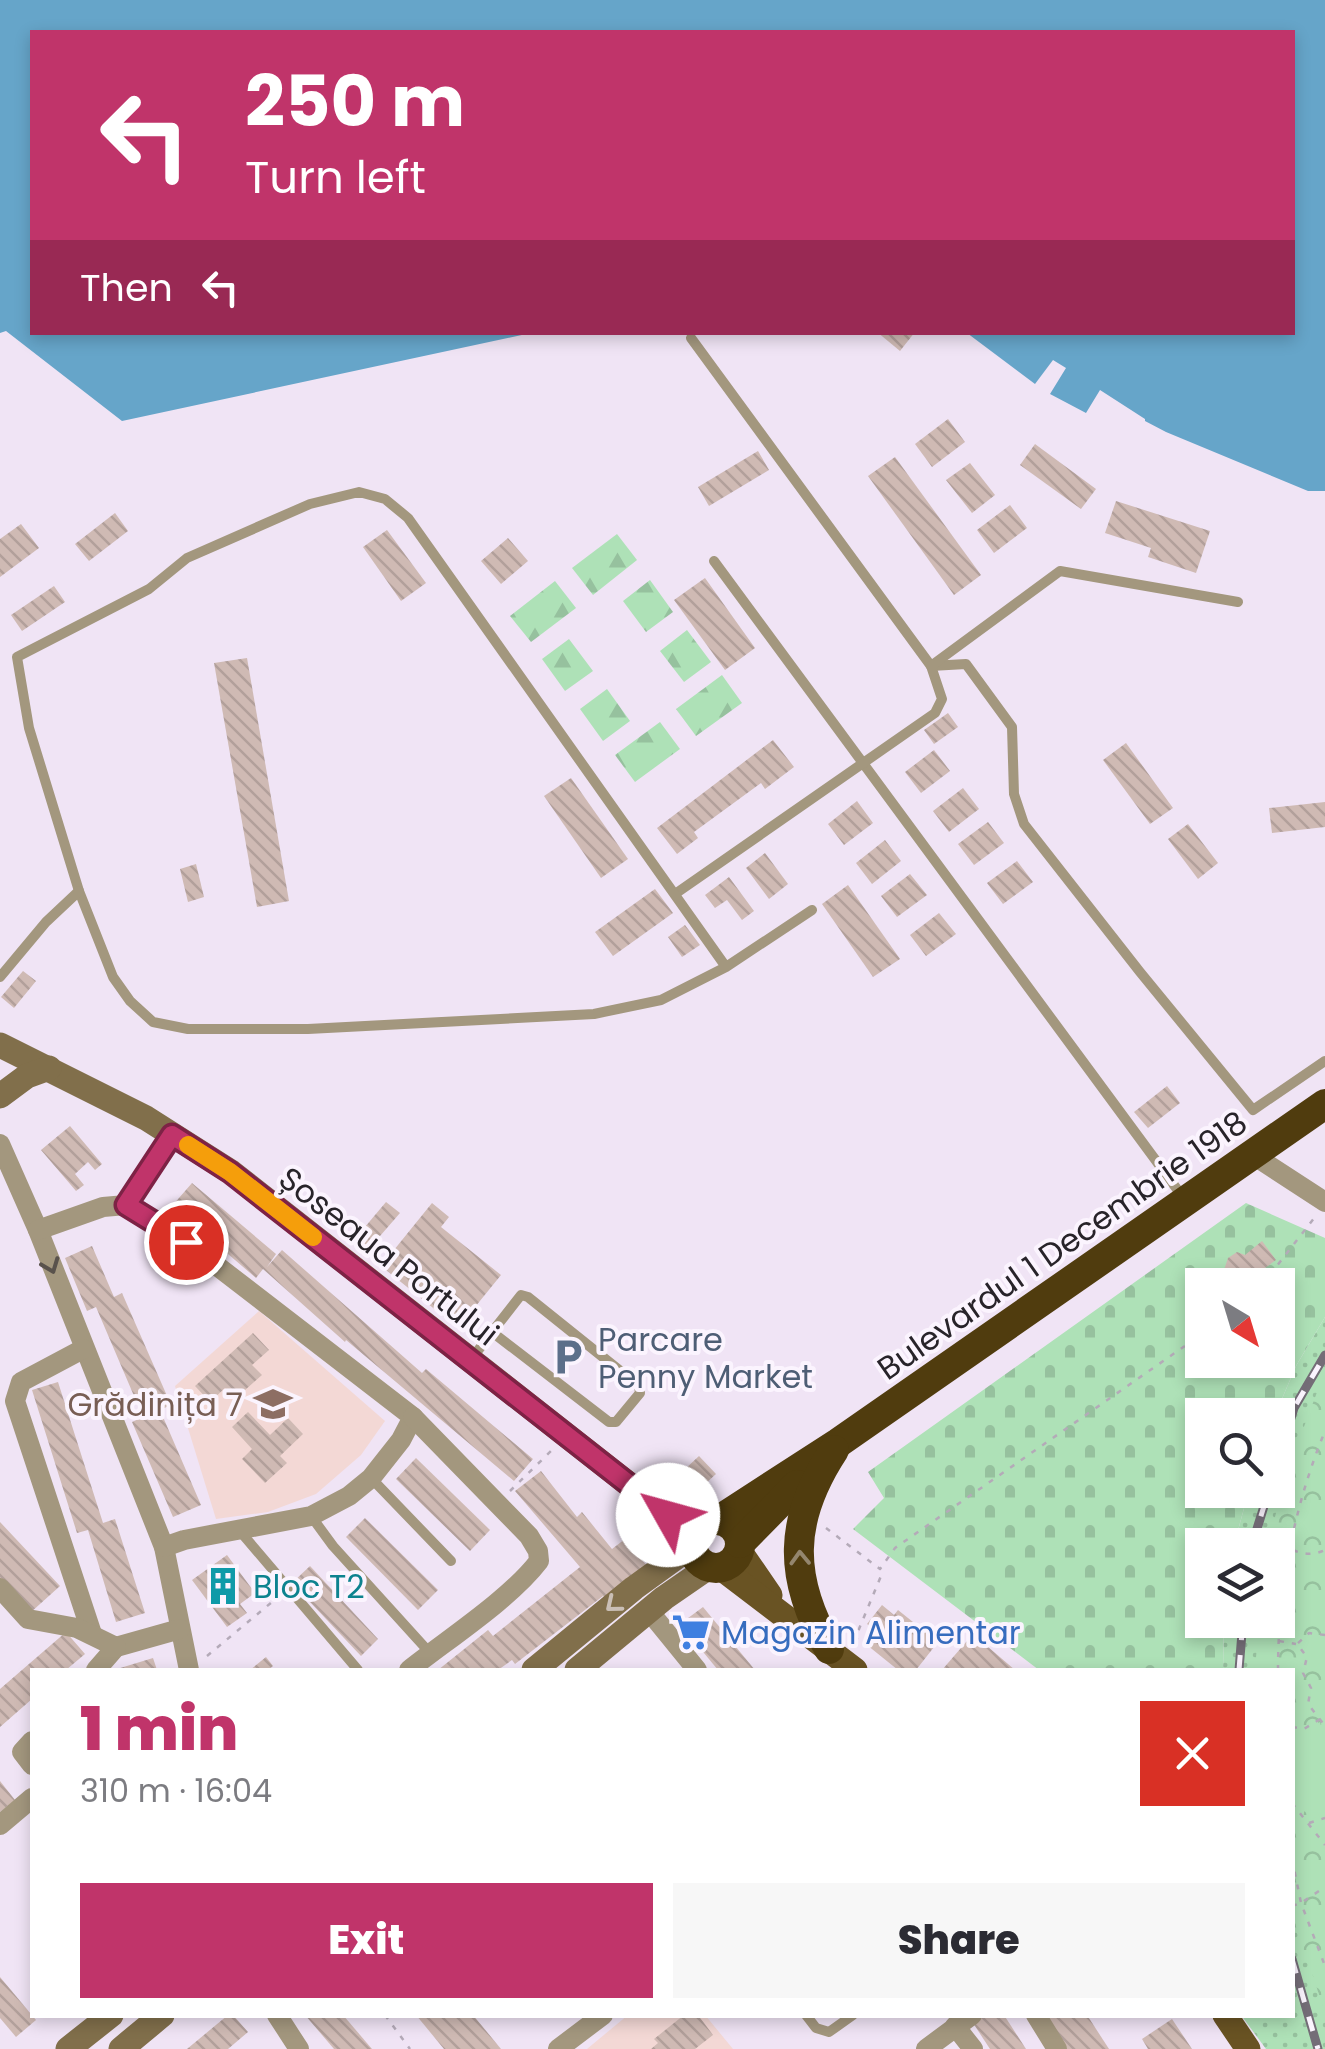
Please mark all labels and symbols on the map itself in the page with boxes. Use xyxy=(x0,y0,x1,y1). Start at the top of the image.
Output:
street label: Bulevardul 1 Decembrie 1918 xyxy=(868,1100,1256,1390)
street label: Șoseaua Portului xyxy=(270,1156,508,1356)
pin xyxy=(144,1200,229,1285)
one-way arrow xyxy=(40,1256,60,1274)
north arrow xyxy=(1185,1268,1295,1378)
place label: Parcare Penny Market xyxy=(598,1317,813,1399)
parking icon: Parcare Penny Market xyxy=(547,1336,589,1378)
place label: Grădinița 7 xyxy=(67,1382,243,1427)
school or university icon: Grădinița 7 xyxy=(252,1383,294,1425)
position arrow xyxy=(616,1463,720,1567)
one-way arrow xyxy=(790,1550,811,1566)
place label: Bloc T2 xyxy=(253,1564,365,1609)
building icon: Bloc T2 xyxy=(202,1565,244,1607)
one-way arrow xyxy=(607,1593,625,1611)
place label: Magazin Alimentar xyxy=(721,1610,1021,1655)
supermarket icon: Magazin Alimentar xyxy=(670,1611,712,1653)

